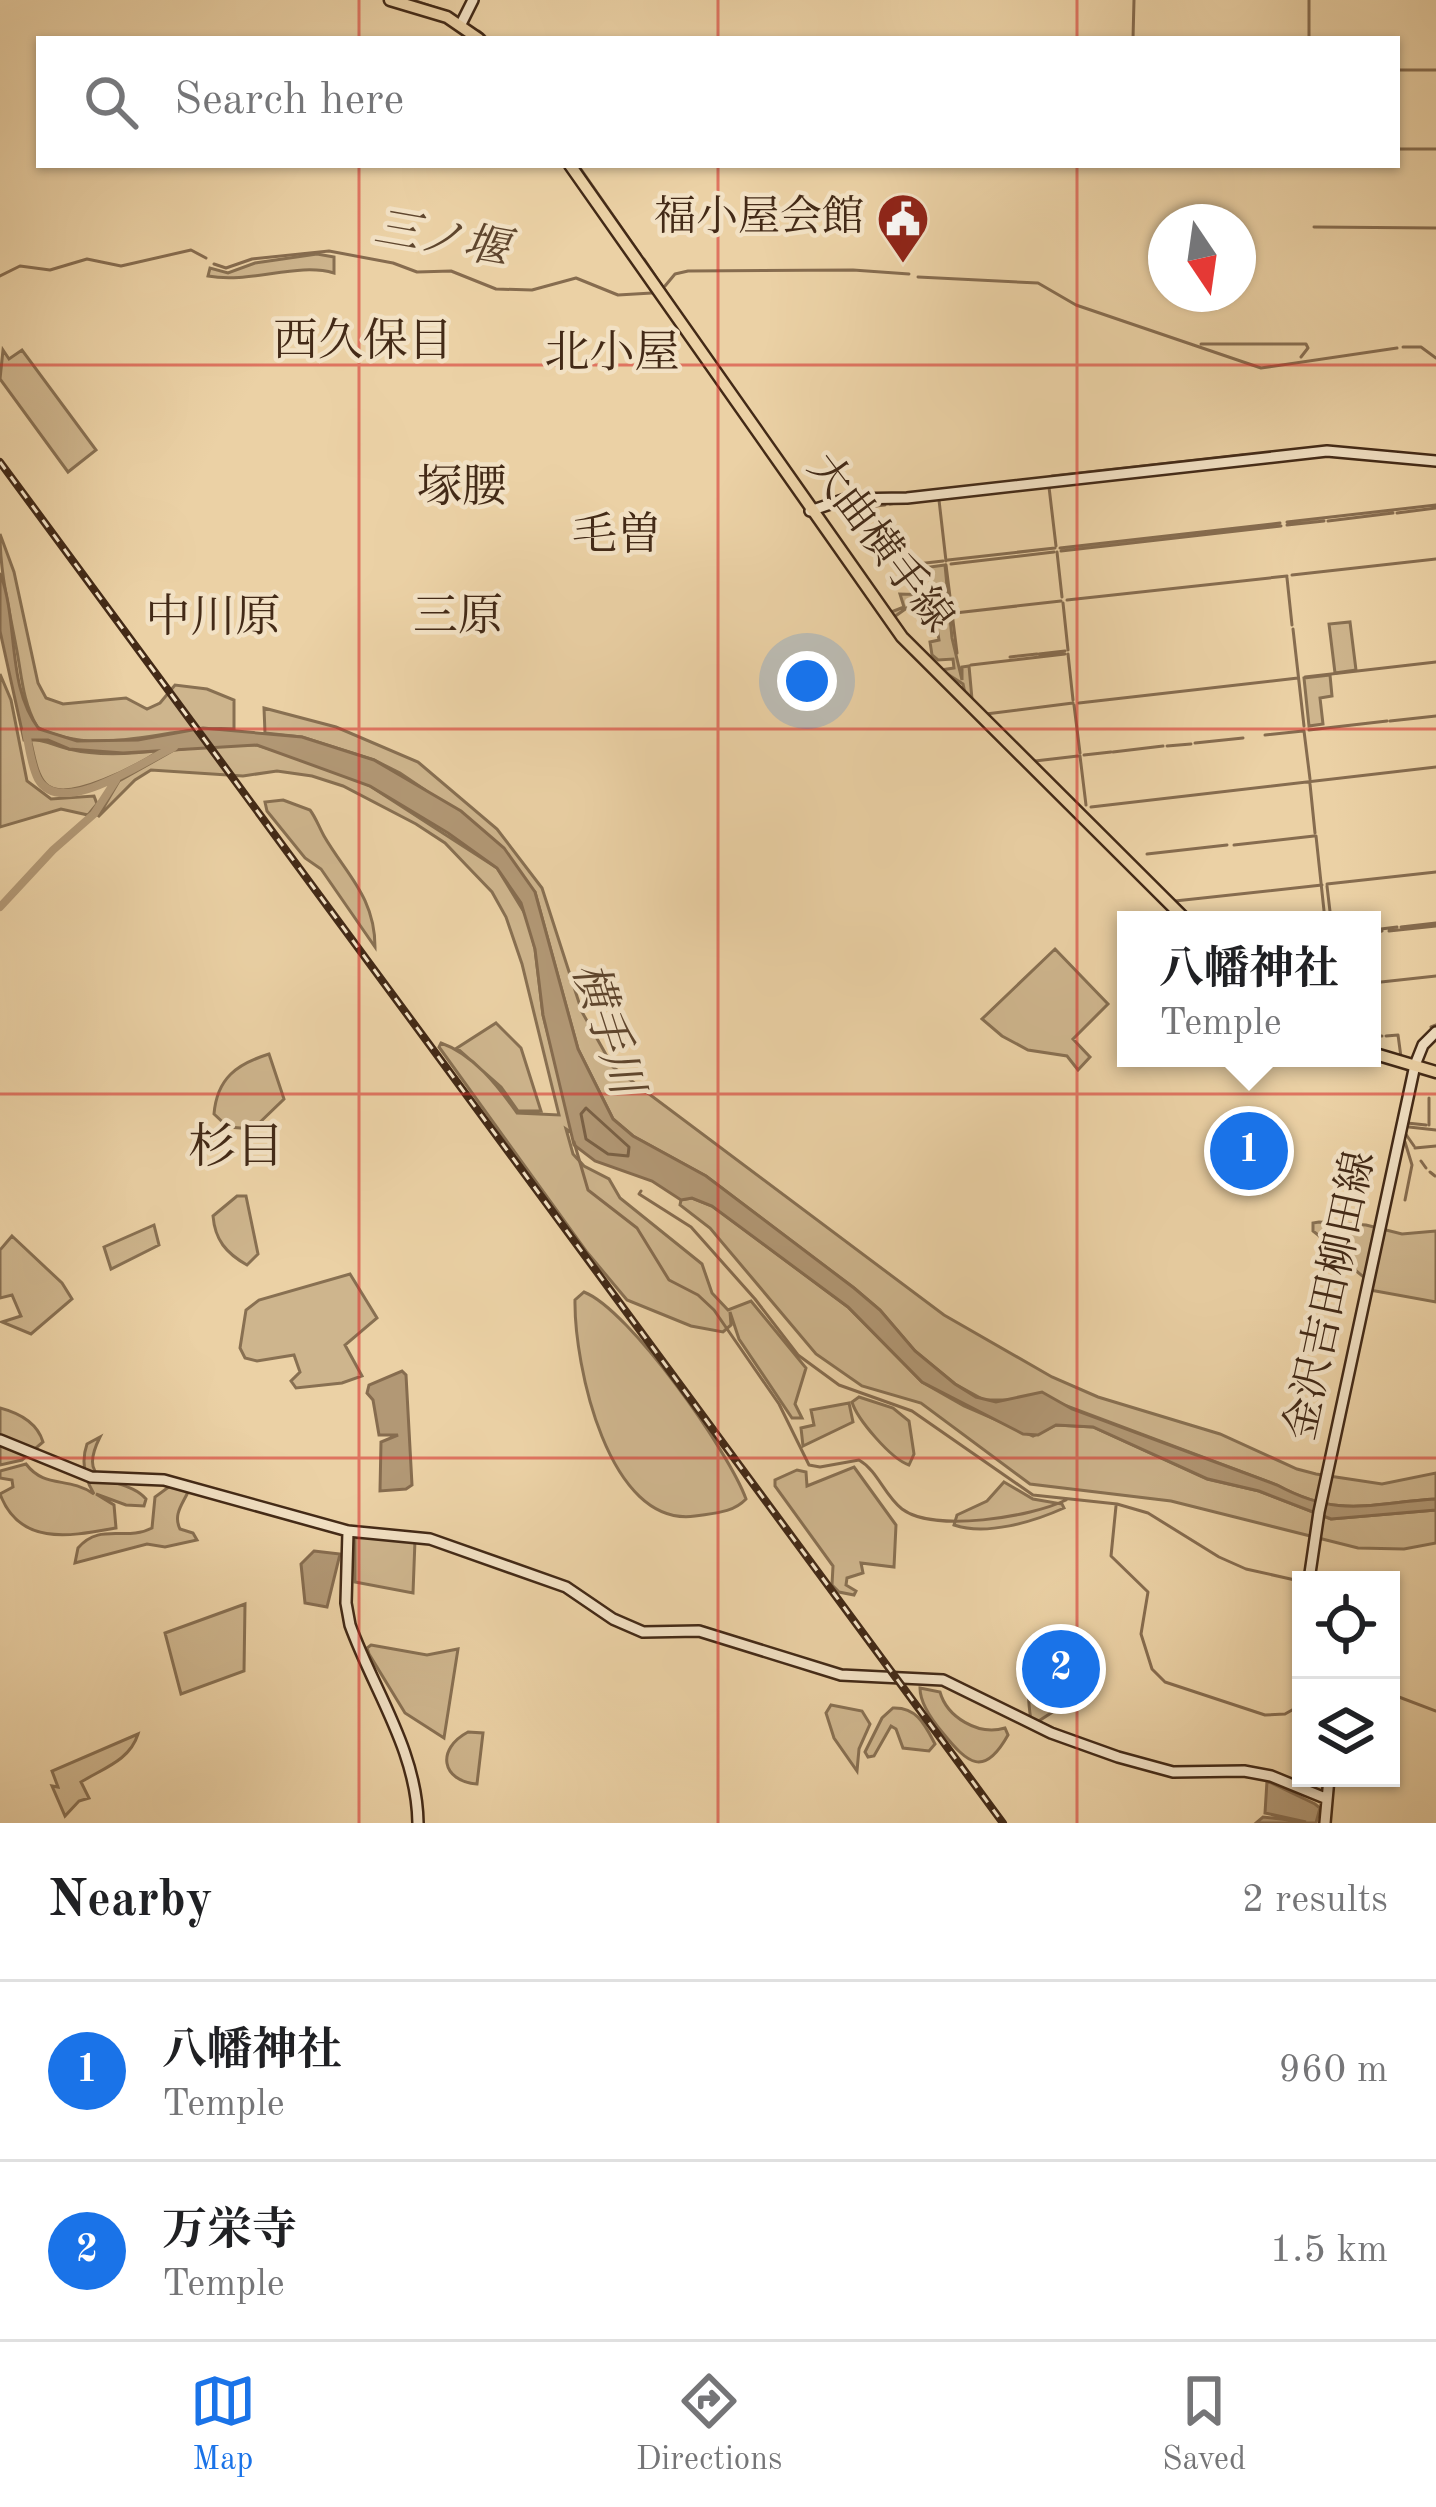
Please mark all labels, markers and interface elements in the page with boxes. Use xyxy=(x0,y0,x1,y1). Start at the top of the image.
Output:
search box xyxy=(36,36,1400,168)
icon: search xyxy=(78,69,144,135)
text: Search here xyxy=(174,79,404,124)
public building icon: 福小屋会館 xyxy=(875,191,931,265)
place label: 福小屋会館 xyxy=(654,194,864,240)
water label: 三ノ堰 xyxy=(371,203,519,276)
north arrow xyxy=(1148,204,1256,312)
district label: 西久保目 xyxy=(273,317,453,366)
district label: 北小屋 xyxy=(544,329,680,378)
street label: 大曲横手線 xyxy=(799,445,962,641)
district label: 塚腰 xyxy=(417,463,507,512)
district label: 毛曽 xyxy=(572,511,662,560)
district label: 三原 xyxy=(413,592,503,641)
district label: 中川原 xyxy=(145,593,281,642)
your location xyxy=(777,651,837,711)
popup xyxy=(1117,911,1381,1067)
text: 八幡神社 xyxy=(1159,949,1339,994)
water label: 横手川 xyxy=(563,957,653,1105)
text: Temple xyxy=(1159,1004,1282,1043)
pin: 1 xyxy=(1210,1106,1288,1196)
district label: 杉目 xyxy=(188,1121,284,1173)
street label: 金沢吉田柳田線 xyxy=(1277,1147,1383,1444)
map controls xyxy=(1292,1571,1400,1787)
button: locate xyxy=(1292,1571,1400,1679)
pin: 2 xyxy=(1022,1624,1100,1714)
button: layers xyxy=(1292,1679,1400,1787)
text: Nearby xyxy=(48,1876,213,1927)
text: 2 results xyxy=(1242,1881,1388,1920)
text: 八幡神社 xyxy=(162,2030,342,2075)
text: 1 xyxy=(76,2051,98,2090)
text: 960 m xyxy=(1278,2051,1388,2090)
text: Temple xyxy=(162,2085,285,2124)
text: 万栄寺 xyxy=(162,2210,297,2255)
text: 2 xyxy=(76,2231,98,2270)
text: 1.5 km xyxy=(1270,2231,1388,2270)
text: Temple xyxy=(162,2265,285,2304)
tab: Map xyxy=(190,2368,256,2481)
tab: Directions xyxy=(636,2368,782,2481)
tab: Saved xyxy=(1162,2368,1246,2481)

